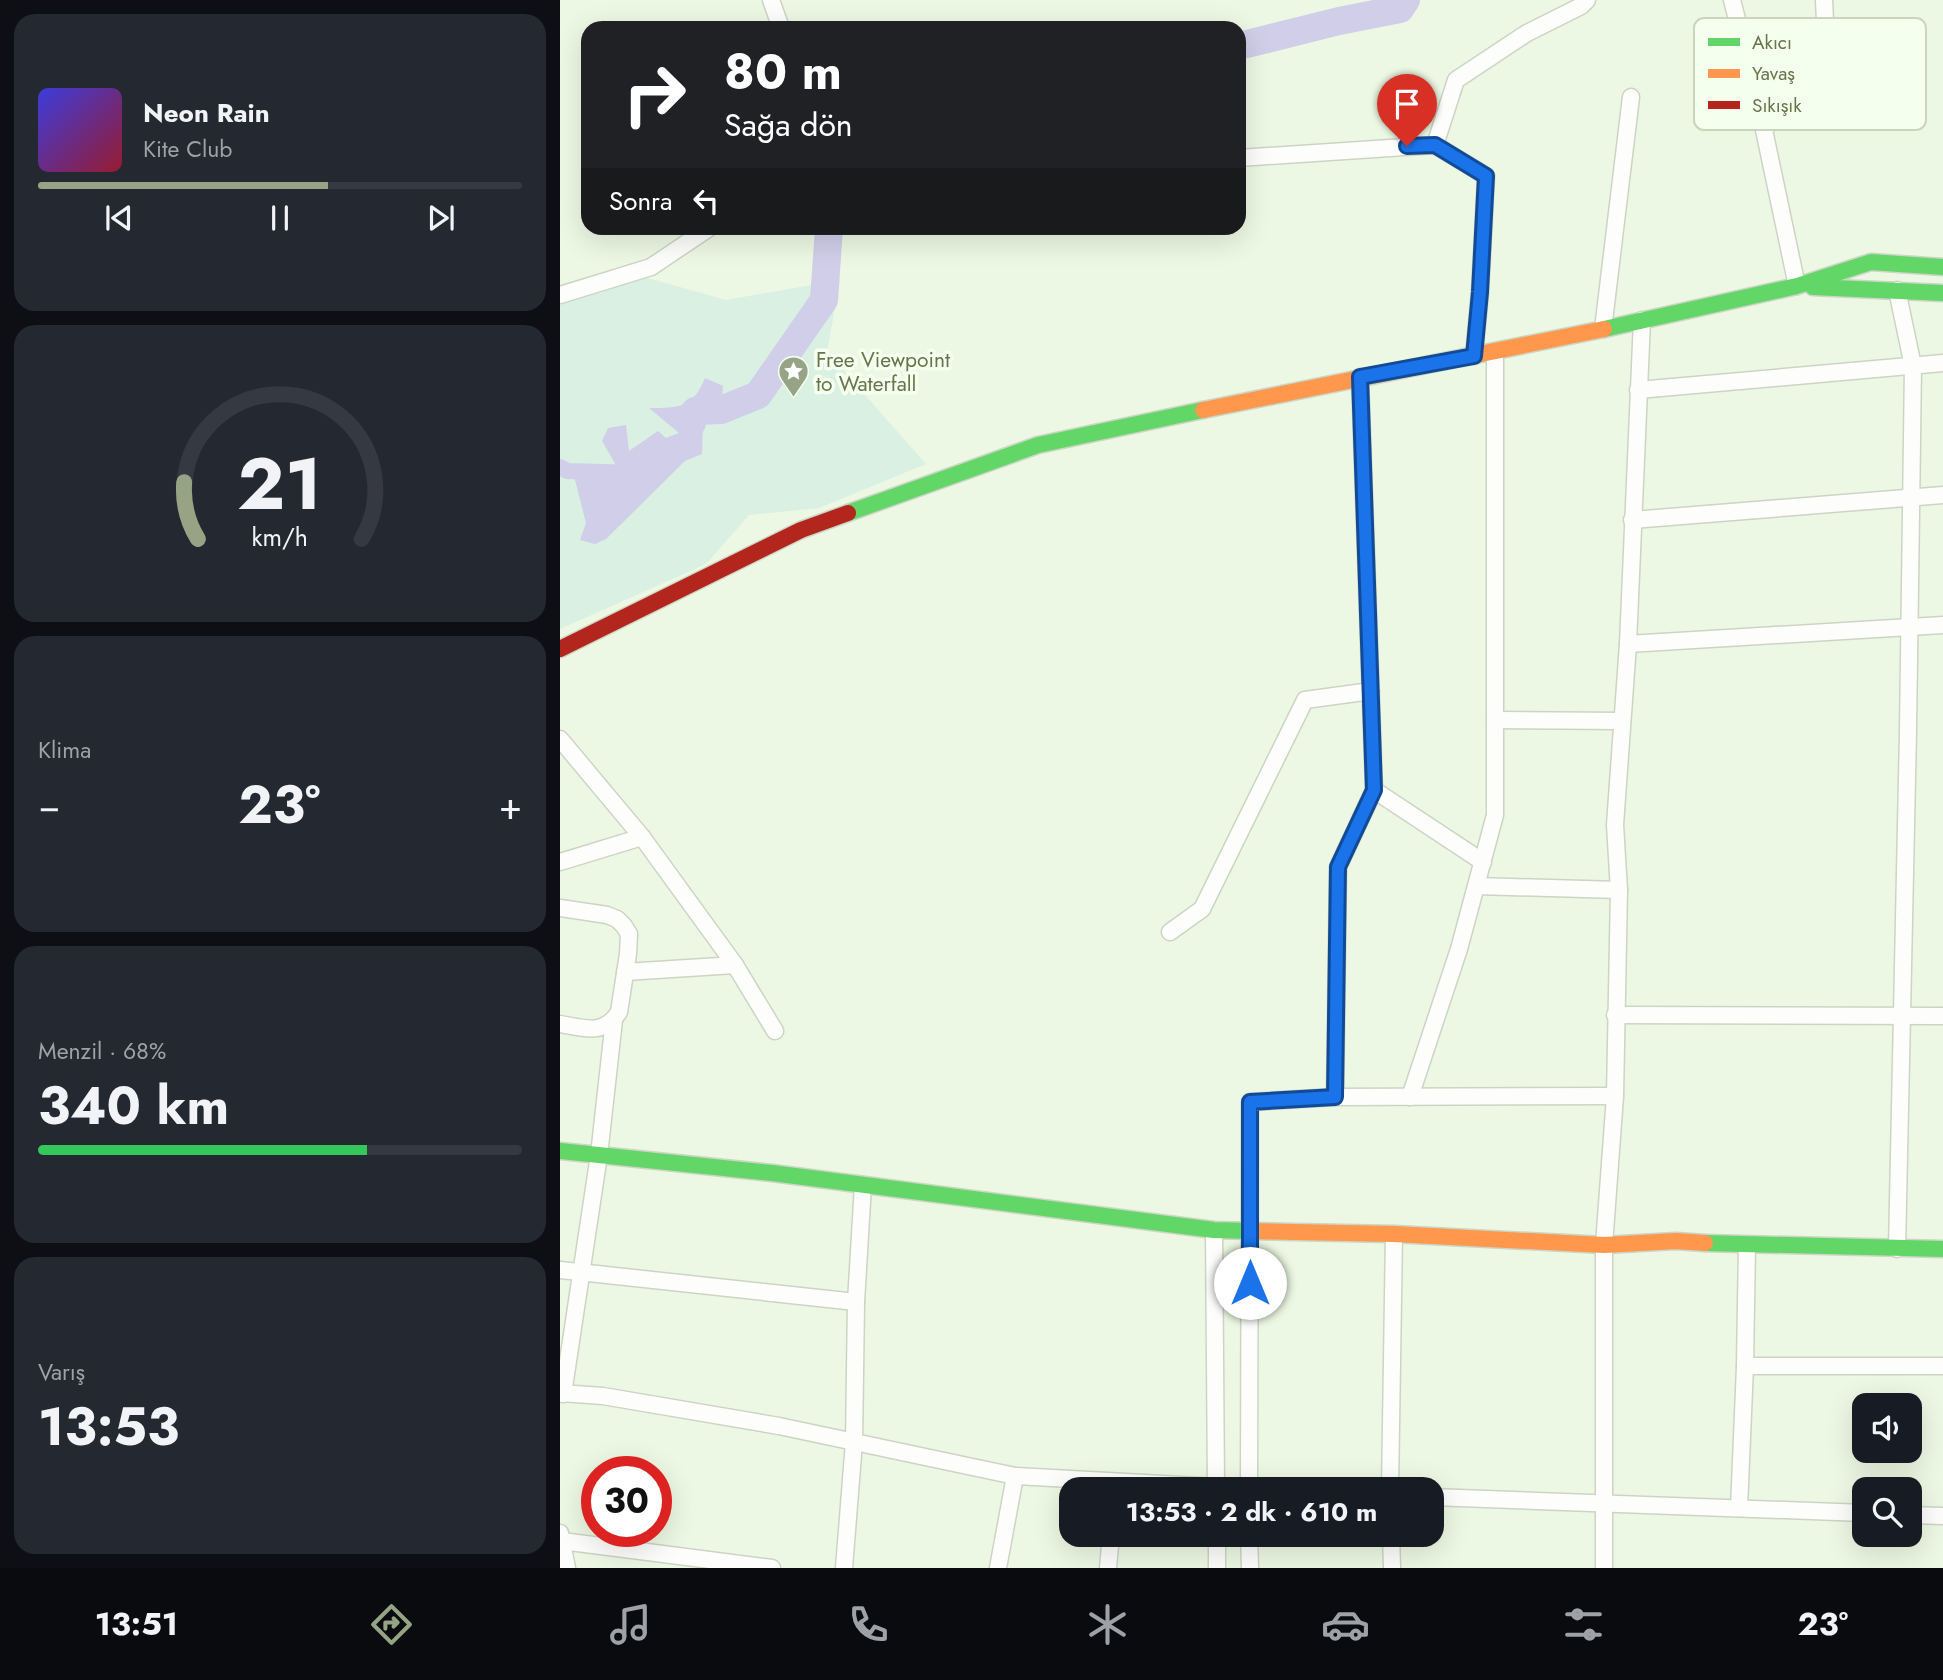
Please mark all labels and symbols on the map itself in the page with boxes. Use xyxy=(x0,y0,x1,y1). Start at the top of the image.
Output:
legend xyxy=(1694,18,1926,130)
text: Akıcı xyxy=(1752,29,1792,56)
text: Yavaş xyxy=(1752,60,1795,87)
pin xyxy=(1377,74,1437,146)
text: Sıkışık xyxy=(1752,92,1802,119)
place label: Free Viewpoint to Waterfall xyxy=(816,345,950,399)
place icon: Free Viewpoint to Waterfall xyxy=(776,355,810,399)
position arrow xyxy=(1213,1246,1287,1320)
speed limit sign: 30 xyxy=(581,1456,672,1547)

